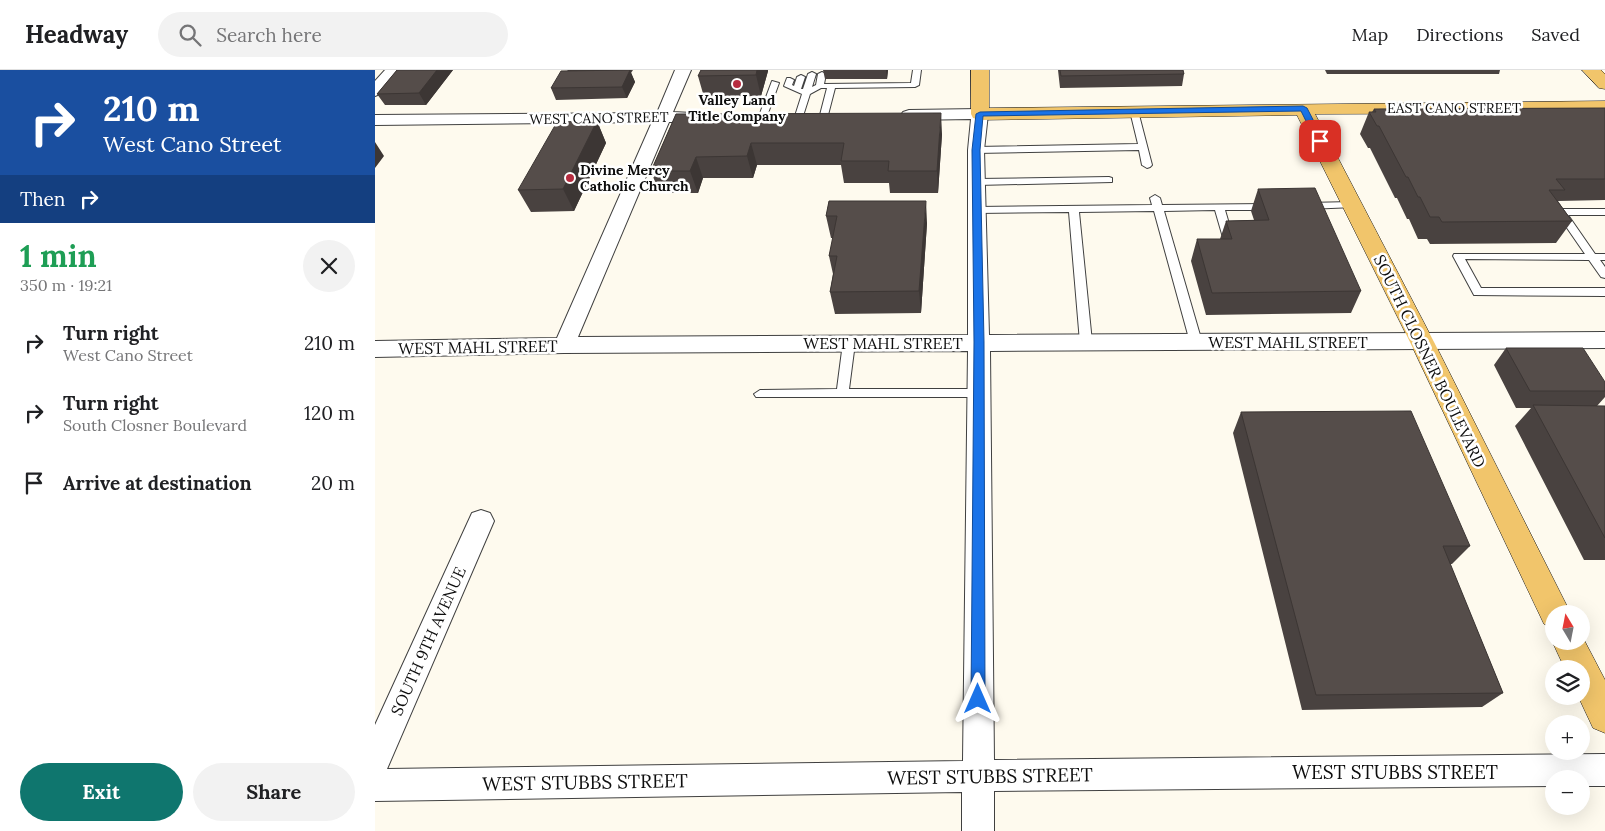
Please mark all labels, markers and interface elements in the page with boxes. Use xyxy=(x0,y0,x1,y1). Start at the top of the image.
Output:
search box xyxy=(158,12,508,57)
text: Headway xyxy=(25,19,128,50)
icon: search xyxy=(176,21,204,49)
text: Search here xyxy=(216,23,322,47)
text: Map xyxy=(1352,23,1388,46)
text: Directions xyxy=(1416,23,1503,46)
text: Saved xyxy=(1531,23,1580,46)
marker: Valley Land Title Company xyxy=(731,78,743,90)
text: 210 m xyxy=(103,86,200,131)
icon: right xyxy=(20,90,85,155)
place label: Valley Land Title Company xyxy=(688,91,786,125)
street label: EAST CANO STREET xyxy=(1387,99,1521,117)
street label: WEST CANO STREET xyxy=(529,108,669,128)
pin xyxy=(1299,120,1341,162)
icon: arrive xyxy=(1306,127,1334,155)
text: West Cano Street xyxy=(103,130,282,158)
place label: Divine Mercy Catholic Church xyxy=(580,161,689,195)
marker: Divine Mercy Catholic Church xyxy=(564,172,576,184)
icon: right xyxy=(75,185,103,213)
text: Then xyxy=(20,187,65,211)
text: 1 min xyxy=(20,237,97,275)
button: close xyxy=(303,240,355,292)
street label: SOUTH CLOSNER BOULEVARD xyxy=(1370,251,1490,471)
text: 350 m · 19:21 xyxy=(20,275,112,295)
text: Turn right xyxy=(63,321,159,345)
icon: right xyxy=(20,329,48,357)
text: 210 m xyxy=(304,331,355,355)
street label: WEST MAHL STREET xyxy=(1208,332,1368,352)
street label: WEST MAHL STREET xyxy=(803,333,963,353)
street label: WEST MAHL STREET xyxy=(398,336,558,358)
text: West Cano Street xyxy=(63,345,193,365)
text: Turn right xyxy=(63,391,159,415)
icon: right xyxy=(20,399,48,427)
text: 120 m xyxy=(304,401,355,425)
text: South Closner Boulevard xyxy=(63,415,247,435)
icon: arrive xyxy=(20,469,48,497)
text: Arrive at destination xyxy=(63,471,252,495)
text: 20 m xyxy=(311,471,355,495)
street label: SOUTH 9TH AVENUE xyxy=(386,563,470,719)
north arrow xyxy=(1545,605,1590,650)
map controls xyxy=(1545,605,1590,815)
button: layers xyxy=(1545,660,1590,705)
position arrow xyxy=(951,672,1003,724)
button: + xyxy=(1545,715,1590,760)
street label: WEST STUBBS STREET xyxy=(1292,760,1498,784)
street label: WEST STUBBS STREET xyxy=(887,762,1093,790)
button: Exit xyxy=(20,763,183,821)
button: Share xyxy=(193,763,355,821)
street label: WEST STUBBS STREET xyxy=(482,768,688,796)
button: − xyxy=(1545,770,1590,815)

